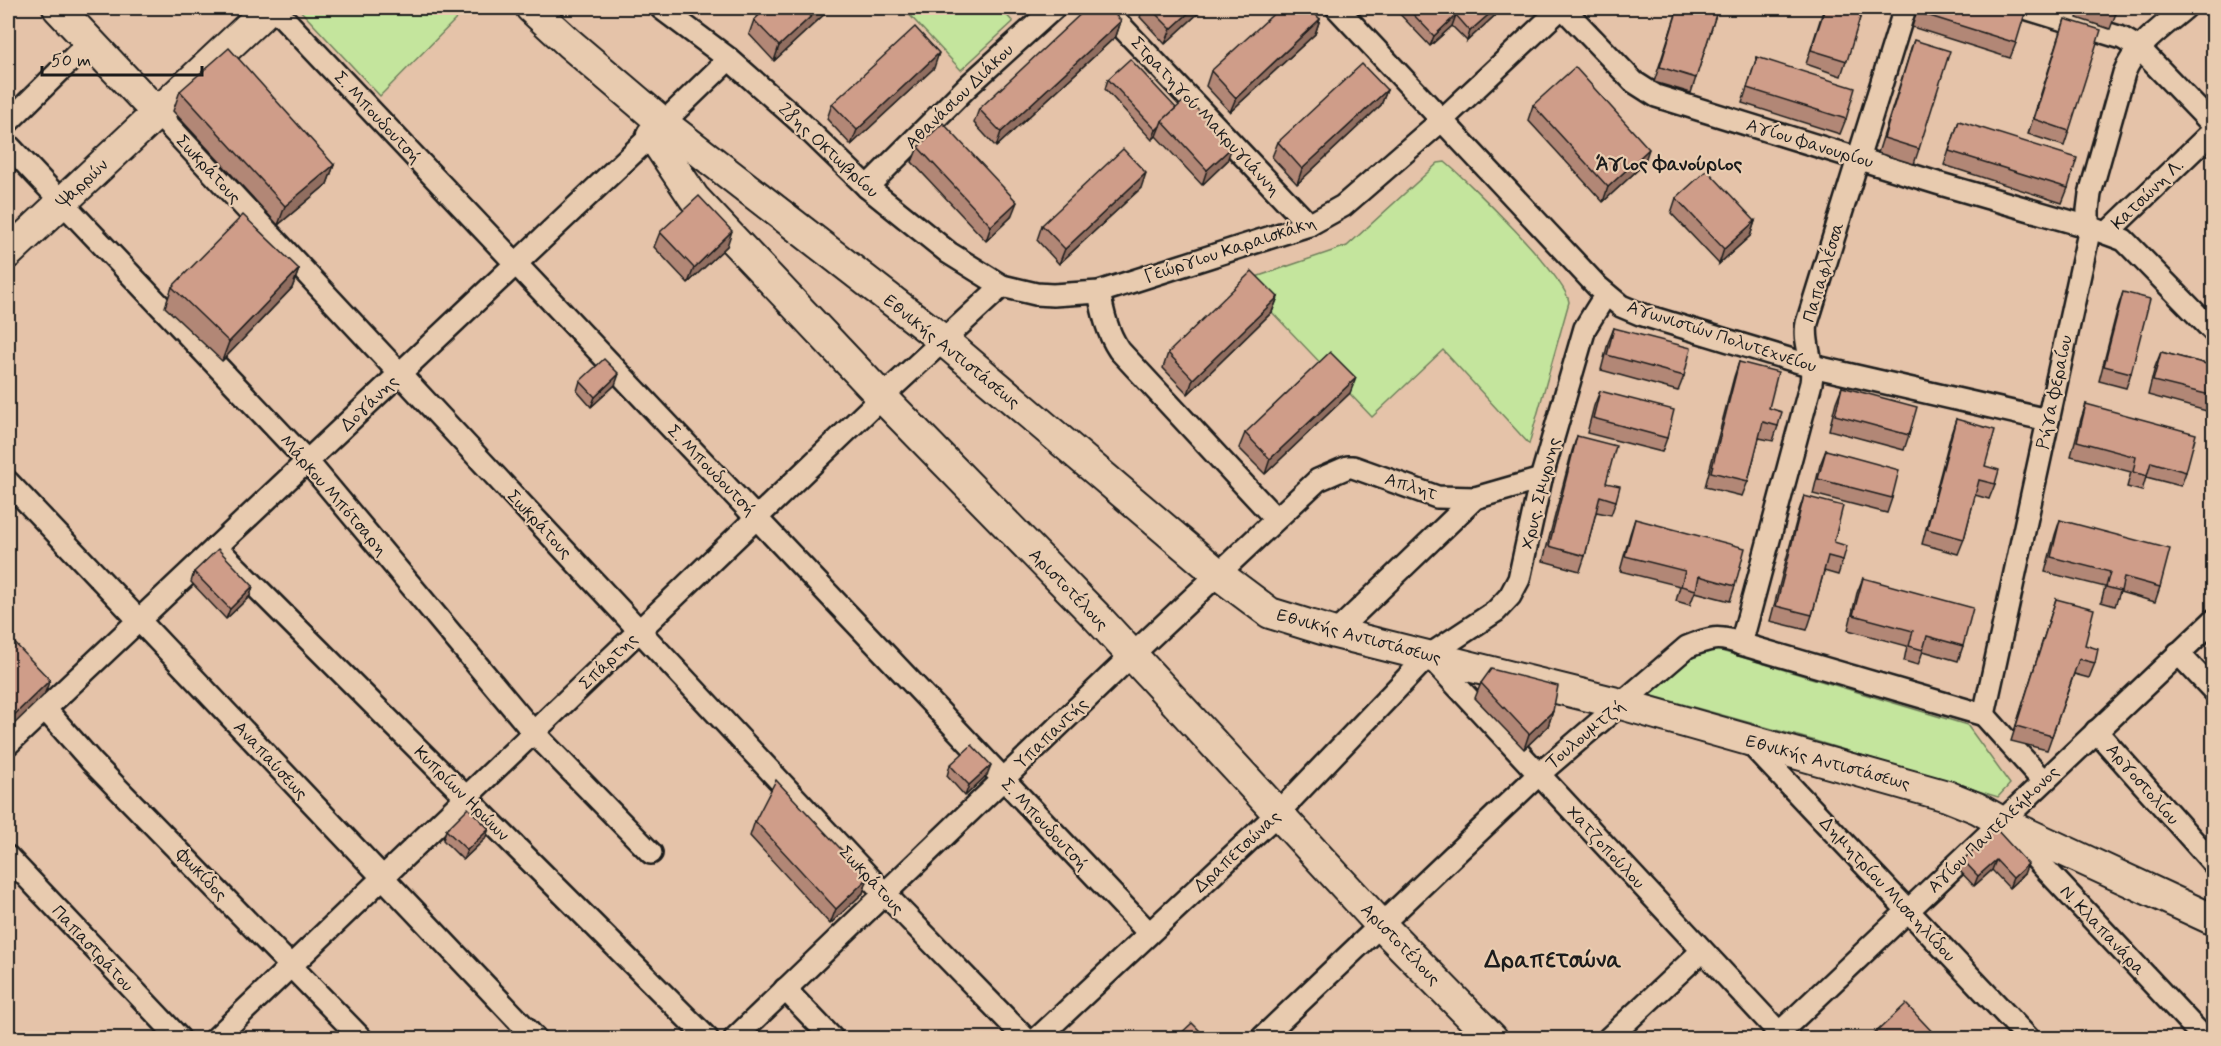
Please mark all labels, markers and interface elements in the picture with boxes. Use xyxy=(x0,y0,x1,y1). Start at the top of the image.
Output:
street label: Στρατηγού Μακρυγιάννη xyxy=(1125,32,1286,202)
scale bar xyxy=(42,39,202,77)
street label: Αθανάσιου Διάκου xyxy=(900,39,1019,155)
text: 50 m xyxy=(51,49,91,73)
street label: Σ. Μπουδουτσή xyxy=(328,66,426,169)
street label: 28ης Οκτωβρίου xyxy=(773,98,884,204)
street label: Αγίου Φανουρίου xyxy=(1743,113,1876,175)
street label: Σωκράτους xyxy=(170,130,246,209)
district label: Άγιος Φανούριος xyxy=(1596,151,1743,178)
street label: Ψαρρών xyxy=(51,154,114,214)
street label: Κατσώνη Λ. xyxy=(2106,154,2189,235)
street label: Γεώργιου Καραισκάκη xyxy=(1141,211,1319,289)
street label: Παπαφλέσσα xyxy=(1796,219,1851,325)
street label: Εθνικής Αντιστάσεως xyxy=(878,289,1025,414)
street label: Αγωνιστών Πολυτεχνείου xyxy=(1624,295,1820,379)
street label: Ρήγα Φεραίου xyxy=(2031,333,2079,451)
street label: Δογάνης xyxy=(335,370,404,437)
street label: Σ. Μπουδουτσή xyxy=(662,420,761,522)
street label: Μάρκου Μπότσαρη xyxy=(274,430,393,562)
street label: Χρυς. Σμυρνης xyxy=(1516,435,1566,552)
street label: Απλητ xyxy=(1382,467,1440,507)
street label: Σωκράτους xyxy=(501,485,577,564)
street label: Αριστοτέλους xyxy=(1023,543,1114,636)
street label: Εθνικής Αντιστάσεως xyxy=(1274,603,1444,671)
street label: Σπάρτης xyxy=(574,628,643,696)
street label: Υπαπαντής xyxy=(1010,693,1094,775)
street label: Τουλουμτζή xyxy=(1541,695,1630,775)
street label: Αναπαύσεως xyxy=(228,716,313,805)
street label: Εθνικής Αντιστάσεως xyxy=(1743,729,1913,797)
street label: Αργοστολίου xyxy=(2100,739,2184,831)
street label: Κυπρίων Ηρώων xyxy=(408,741,514,847)
street label: Αγίου Παντελεήμονος xyxy=(1923,760,2065,899)
street label: Σ. Μπουδουτσή xyxy=(995,773,1093,876)
street label: Χατζοπούλου xyxy=(1561,801,1650,894)
street label: Δραπετσώνας xyxy=(1189,805,1286,898)
street label: Δημητρίου Μισαηλίδου xyxy=(1814,812,1961,967)
street label: Σωκράτους xyxy=(833,841,909,920)
street label: Φωκίδος xyxy=(169,842,232,906)
street label: Ν. Κλαπανάρα xyxy=(2054,880,2151,981)
street label: Αριστοτέλους xyxy=(1355,898,1446,991)
street label: Παπαστράτου xyxy=(46,900,139,997)
district label: Δραπετσώνα xyxy=(1483,945,1622,976)

